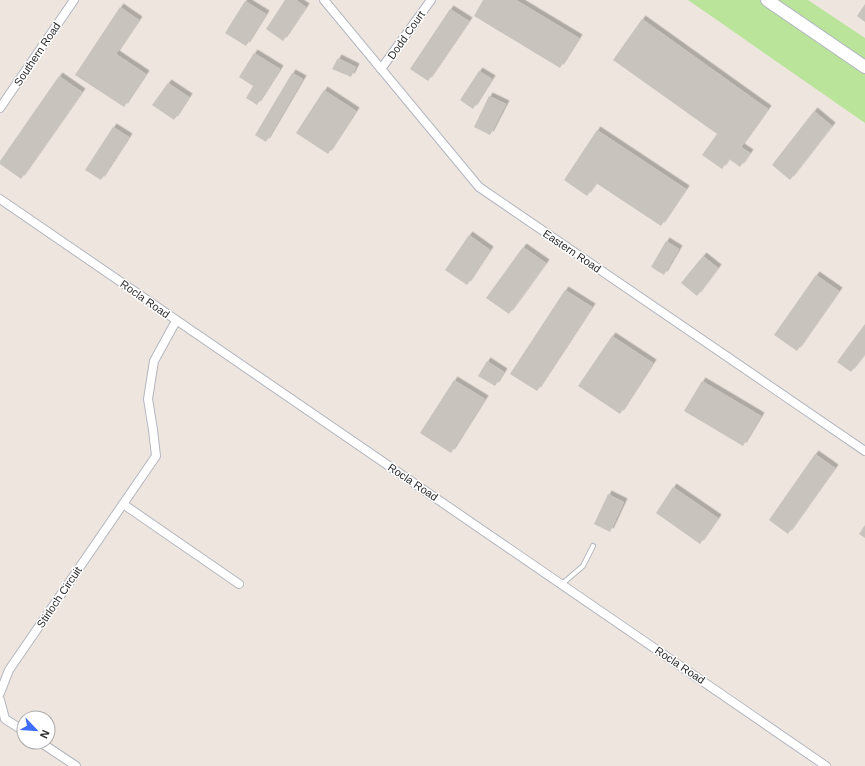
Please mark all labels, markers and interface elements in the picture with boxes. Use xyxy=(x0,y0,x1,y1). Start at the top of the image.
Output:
street label: Dodd Court xyxy=(385,9,427,61)
street label: Southern Road xyxy=(11,20,63,88)
street label: Eastern Road xyxy=(541,227,603,275)
street label: Rocla Road xyxy=(118,278,172,320)
street label: Rocla Road xyxy=(386,461,440,503)
street label: Stirloch Circuit xyxy=(34,564,84,630)
street label: Rocla Road xyxy=(653,644,707,686)
north arrow xyxy=(16,710,56,750)
text: N xyxy=(38,728,52,740)

